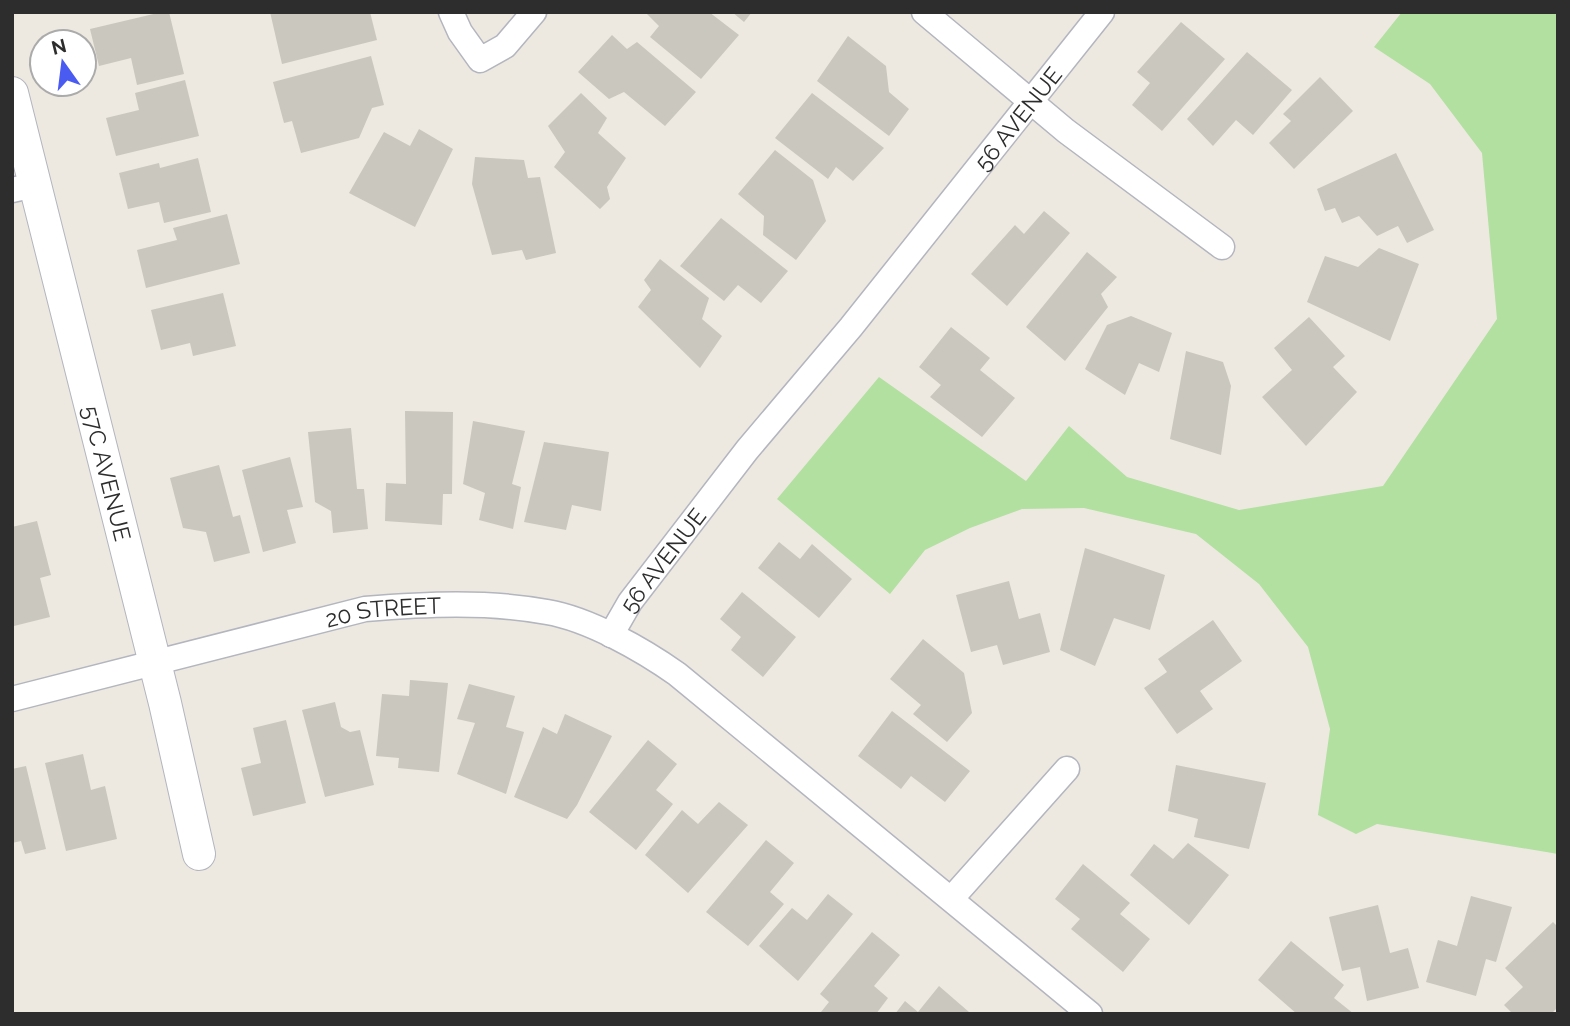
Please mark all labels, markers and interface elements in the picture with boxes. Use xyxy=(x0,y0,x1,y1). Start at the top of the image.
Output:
north arrow xyxy=(28,28,98,98)
text: N xyxy=(49,34,69,59)
street label: 56 AVENUE xyxy=(968,61,1067,175)
street label: 57C AVENUE xyxy=(77,403,137,544)
street label: 56 AVENUE xyxy=(614,502,711,617)
street label: 20 STREET xyxy=(322,591,441,632)

